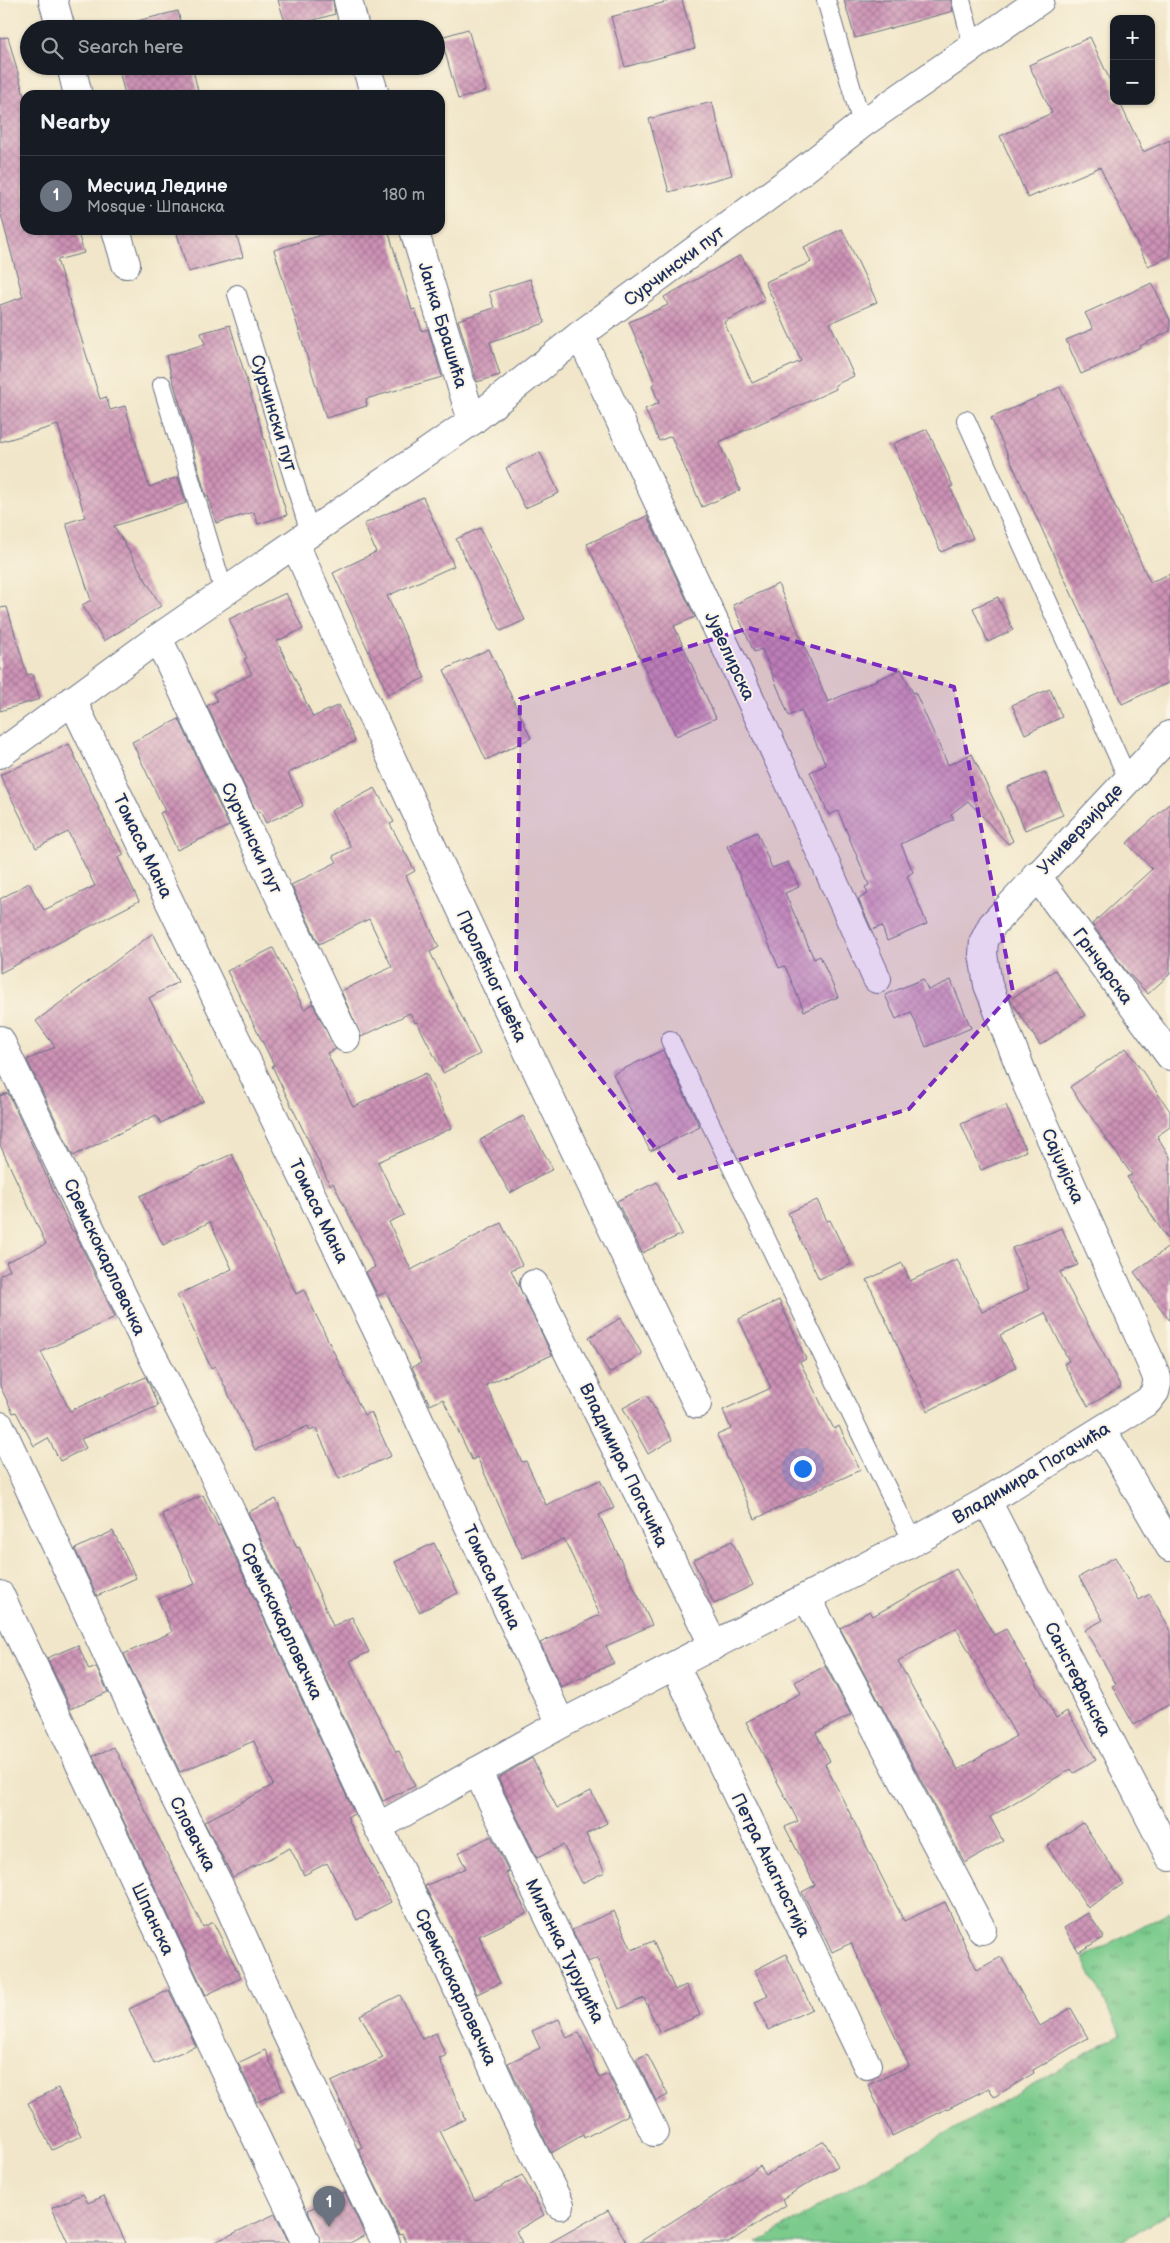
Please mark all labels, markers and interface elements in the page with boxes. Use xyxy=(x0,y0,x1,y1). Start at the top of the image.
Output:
map controls xyxy=(1110,15,1155,105)
button: + xyxy=(1110,15,1155,60)
search box xyxy=(20,20,445,75)
icon: search xyxy=(38,34,66,62)
text: Search here xyxy=(78,36,183,59)
button: − xyxy=(1110,60,1155,105)
text: Nearby xyxy=(40,110,110,135)
text: Месџид Ледине xyxy=(87,175,228,198)
text: 1 xyxy=(53,186,59,205)
text: 180 m xyxy=(383,186,425,205)
text: Mosque · Шпанска xyxy=(87,198,225,217)
street label: Сурчински пут xyxy=(620,221,729,311)
street label: Јанка Брашића xyxy=(413,259,472,391)
street label: Сурчински пут xyxy=(246,352,301,474)
street label: Јувелирска xyxy=(700,609,759,704)
street label: Сурчински пут xyxy=(217,779,287,898)
street label: Универзијаде xyxy=(1033,780,1128,879)
street label: Томаса Мана xyxy=(108,791,177,902)
street label: Пролећног цвећа xyxy=(452,907,531,1046)
street label: Грнчарска xyxy=(1068,924,1137,1009)
street label: Сајџијска xyxy=(1037,1125,1089,1207)
street label: Томаса Мана xyxy=(284,1156,353,1267)
street label: Сремскокарловачка xyxy=(59,1176,150,1339)
street label: Владимира Погачића xyxy=(575,1380,673,1551)
street label: Владимира Погачића xyxy=(949,1418,1114,1529)
your location xyxy=(790,1456,816,1482)
street label: Томаса Мана xyxy=(458,1521,525,1633)
street label: Сремскокарловачка xyxy=(236,1540,327,1703)
street label: Санстефанска xyxy=(1040,1619,1115,1740)
street label: Петра Анагностија xyxy=(726,1790,815,1941)
street label: Словачка xyxy=(165,1793,220,1875)
street label: Миленка Турудића xyxy=(520,1876,609,2027)
street label: Шпанска xyxy=(127,1880,179,1959)
street label: Сремскокарловачка xyxy=(410,1906,501,2069)
pin: 1 xyxy=(313,2186,345,2227)

